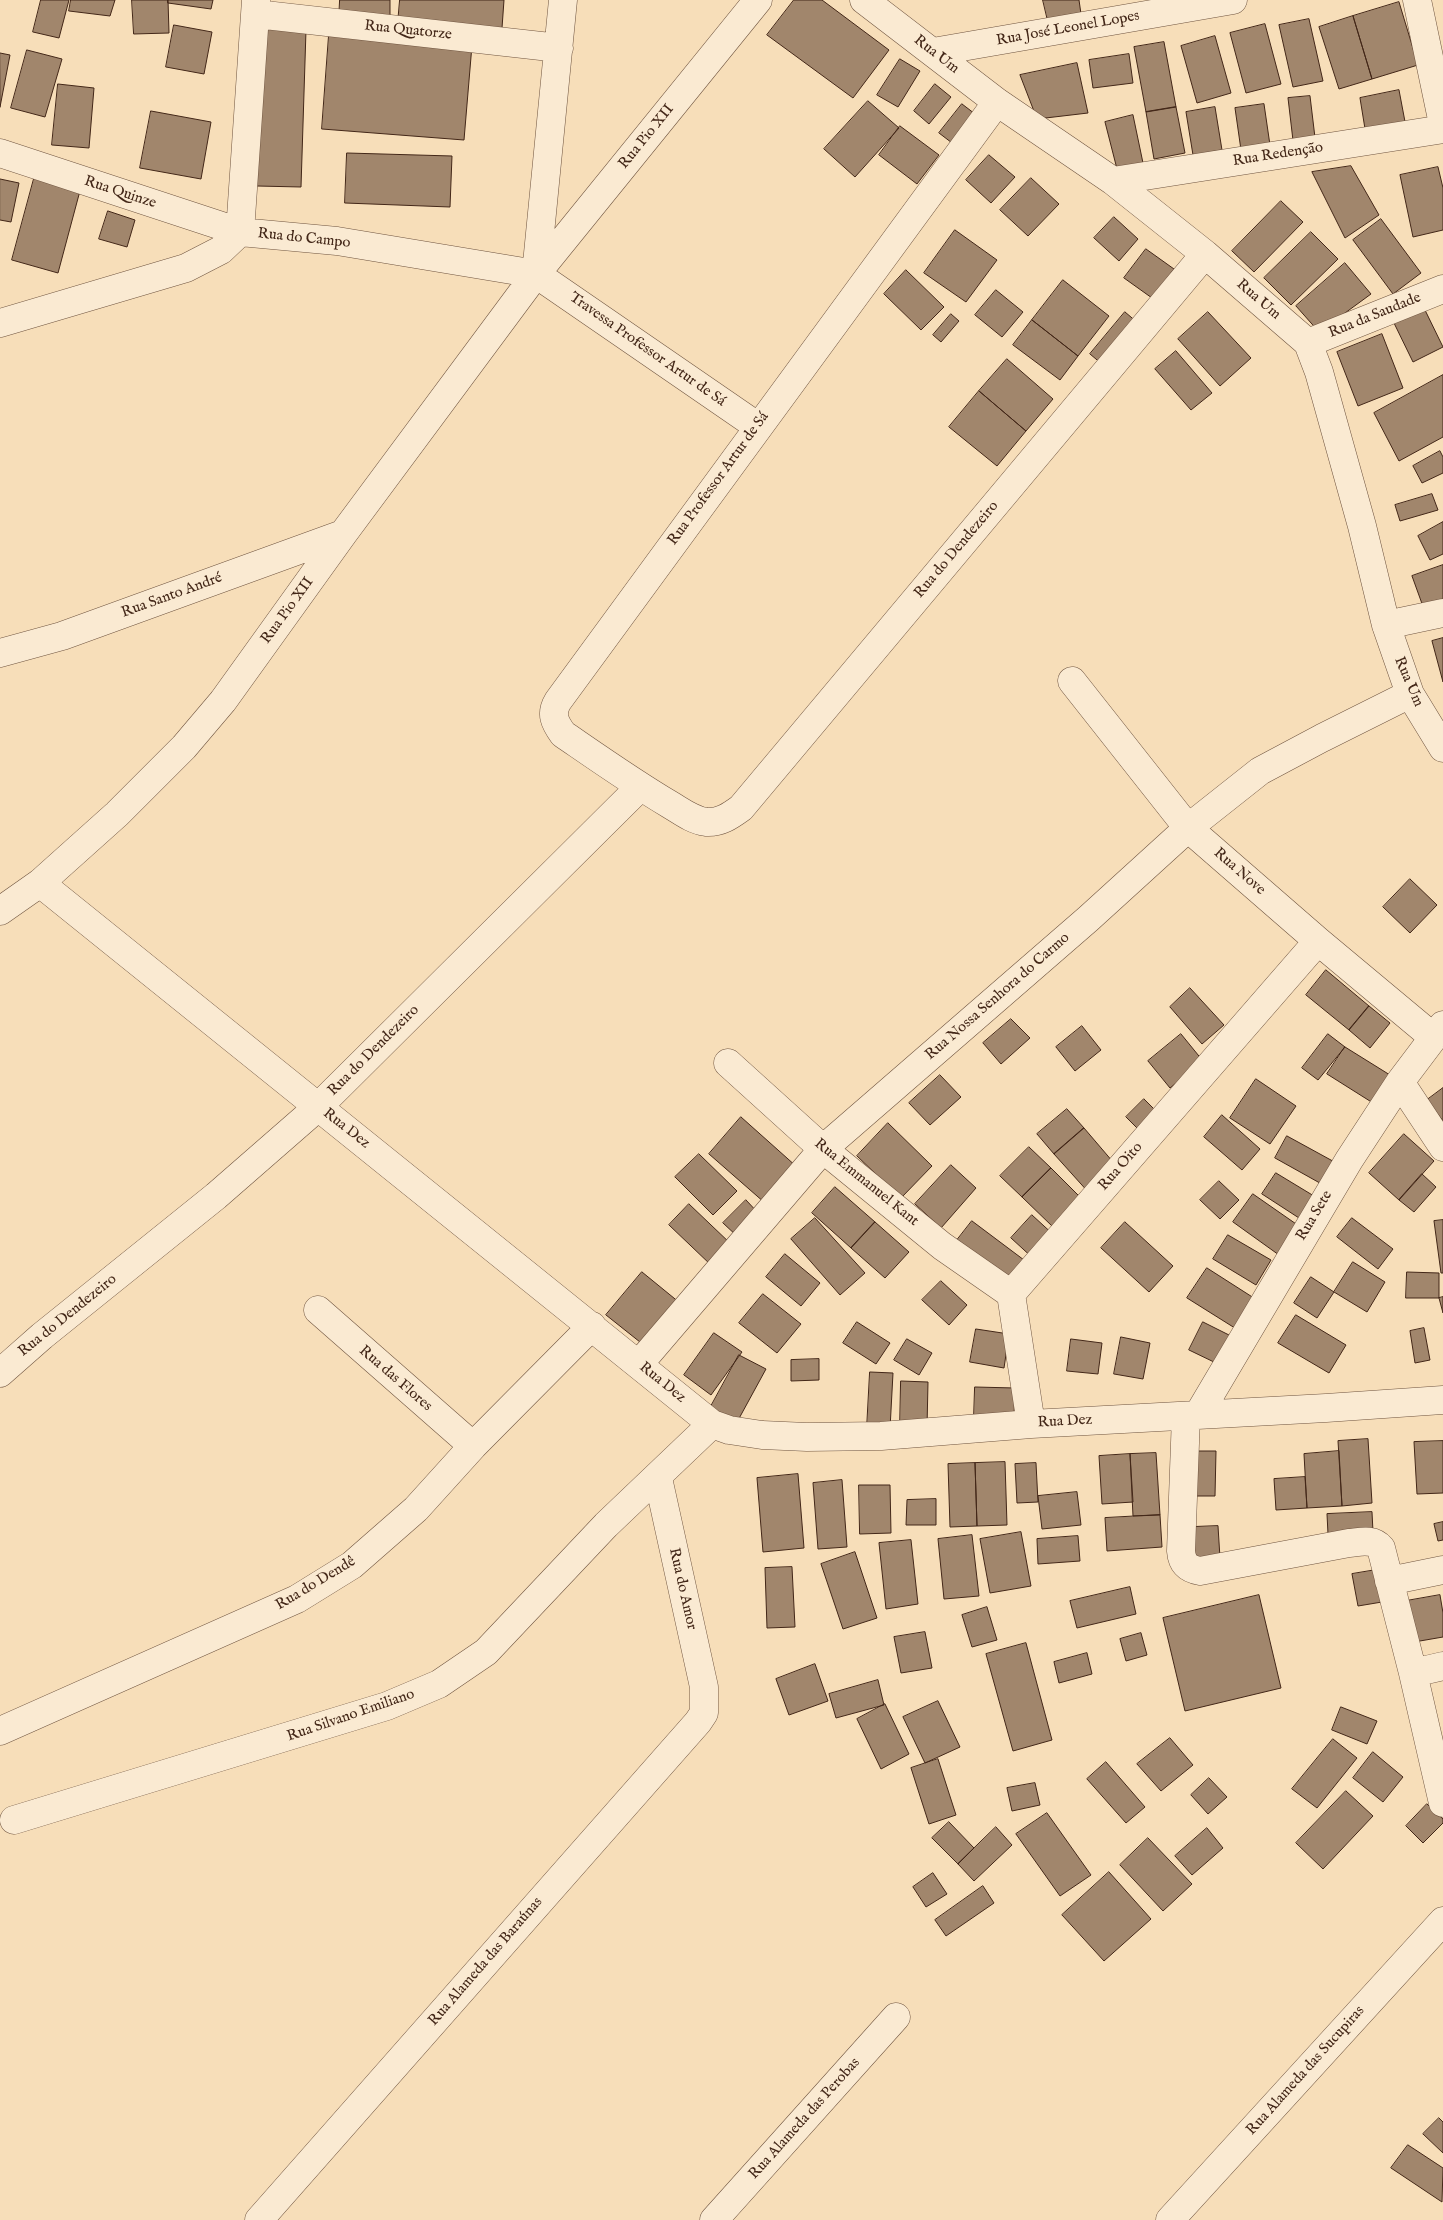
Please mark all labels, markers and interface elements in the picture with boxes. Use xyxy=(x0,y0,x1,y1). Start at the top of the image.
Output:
street label: Rua José Leonel Lopes xyxy=(995,8,1141,50)
street label: Rua Quatorze xyxy=(363,17,453,45)
street label: Rua Um xyxy=(910,32,962,78)
street label: Rua Pio XII xyxy=(616,101,678,173)
street label: Rua Redenção xyxy=(1232,139,1324,171)
street label: Rua Quinze xyxy=(82,173,158,213)
street label: Rua do Campo xyxy=(257,225,351,253)
street label: Rua Um xyxy=(1232,276,1284,324)
street label: Travessa Professor Artur de Sá xyxy=(565,289,729,411)
street label: Rua da Saudade xyxy=(1326,289,1424,343)
street label: Rua Professor Artur de Sá xyxy=(665,409,773,549)
street label: Rua do Dendezeiro xyxy=(911,498,1003,602)
street label: Rua Santo André xyxy=(119,569,225,623)
street label: Rua Pio XII xyxy=(258,574,318,648)
street label: Rua Um xyxy=(1389,654,1427,710)
street label: Rua Nove xyxy=(1209,845,1269,899)
street label: Rua Nossa Senhora do Carmo xyxy=(922,929,1074,1065)
street label: Rua do Dendezeiro xyxy=(325,1002,423,1100)
street label: Rua Dez xyxy=(319,1105,373,1153)
street label: Rua Emmanuel Kant xyxy=(810,1135,922,1231)
street label: Rua Oito xyxy=(1095,1139,1147,1195)
street label: Rua Sete xyxy=(1293,1188,1337,1244)
street label: Rua do Dendezeiro xyxy=(15,1271,121,1361)
street label: Rua das Flores xyxy=(355,1342,435,1416)
street label: Rua Dez xyxy=(635,1359,689,1407)
street label: Rua Dez xyxy=(1037,1412,1093,1432)
street label: Rua do Amor xyxy=(664,1546,700,1632)
street label: Rua do Dendê xyxy=(273,1553,359,1615)
street label: Rua Silvano Emiliano xyxy=(285,1686,417,1746)
street label: Rua Alameda das Baraúnas xyxy=(425,1894,547,2030)
street label: Rua Alameda das Sucupiras xyxy=(1243,2003,1369,2139)
street label: Rua Alameda das Perobas xyxy=(746,2054,864,2184)

